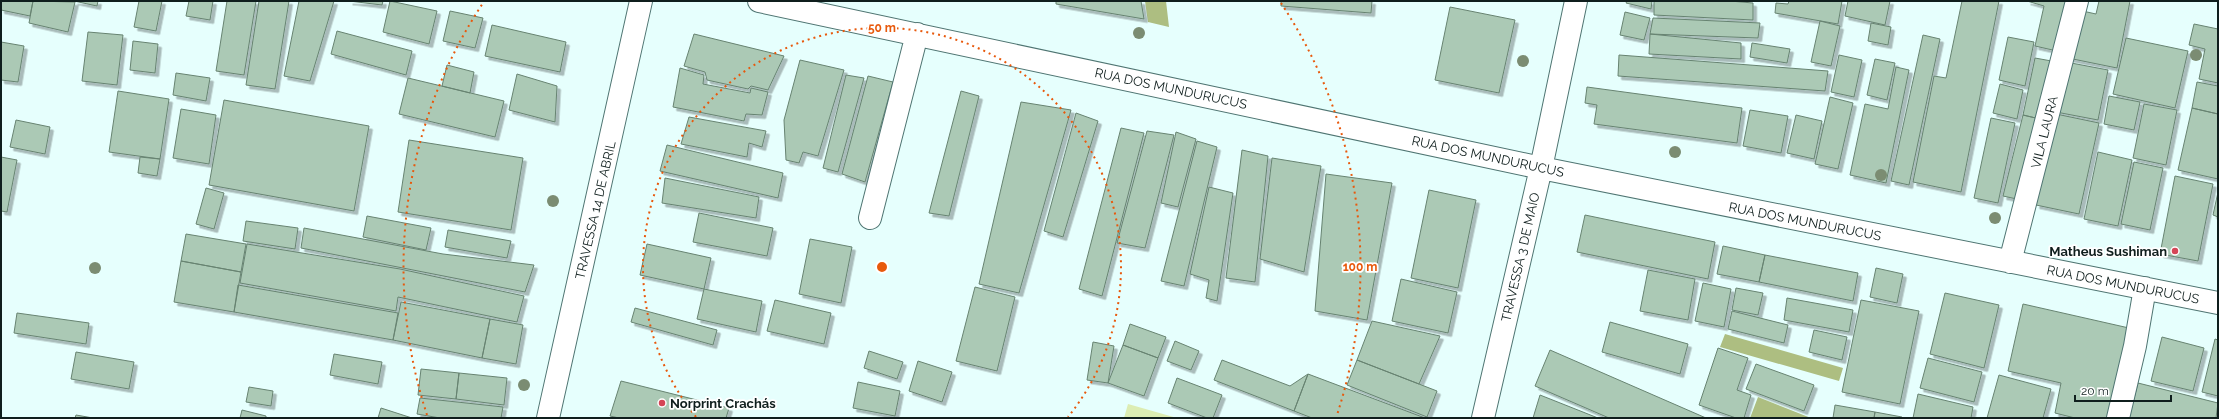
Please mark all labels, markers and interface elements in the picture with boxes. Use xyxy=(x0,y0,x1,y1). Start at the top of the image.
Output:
text: 50 m xyxy=(868,21,896,35)
street label: RUA DOS MUNDURUCUS xyxy=(1093,65,1248,112)
street label: VILA LAURA xyxy=(2028,94,2061,170)
street label: RUA DOS MUNDURUCUS xyxy=(1410,133,1565,180)
street label: TRAVESSA 14 DE ABRIL xyxy=(572,139,619,281)
street label: TRAVESSA 3 DE MAIO xyxy=(1498,191,1543,323)
street label: RUA DOS MUNDURUCUS xyxy=(1727,199,1883,244)
place label: Matheus Sushiman xyxy=(2049,244,2167,259)
marker: Matheus Sushiman xyxy=(2170,246,2180,256)
centre of rings xyxy=(875,260,889,274)
text: 100 m xyxy=(1343,260,1377,274)
street label: RUA DOS MUNDURUCUS xyxy=(2045,262,2201,307)
scale bar xyxy=(2075,377,2171,403)
text: 20 m xyxy=(2081,384,2109,398)
place label: Norprint Crachás xyxy=(670,396,776,411)
marker: Norprint Crachás xyxy=(657,398,667,408)

